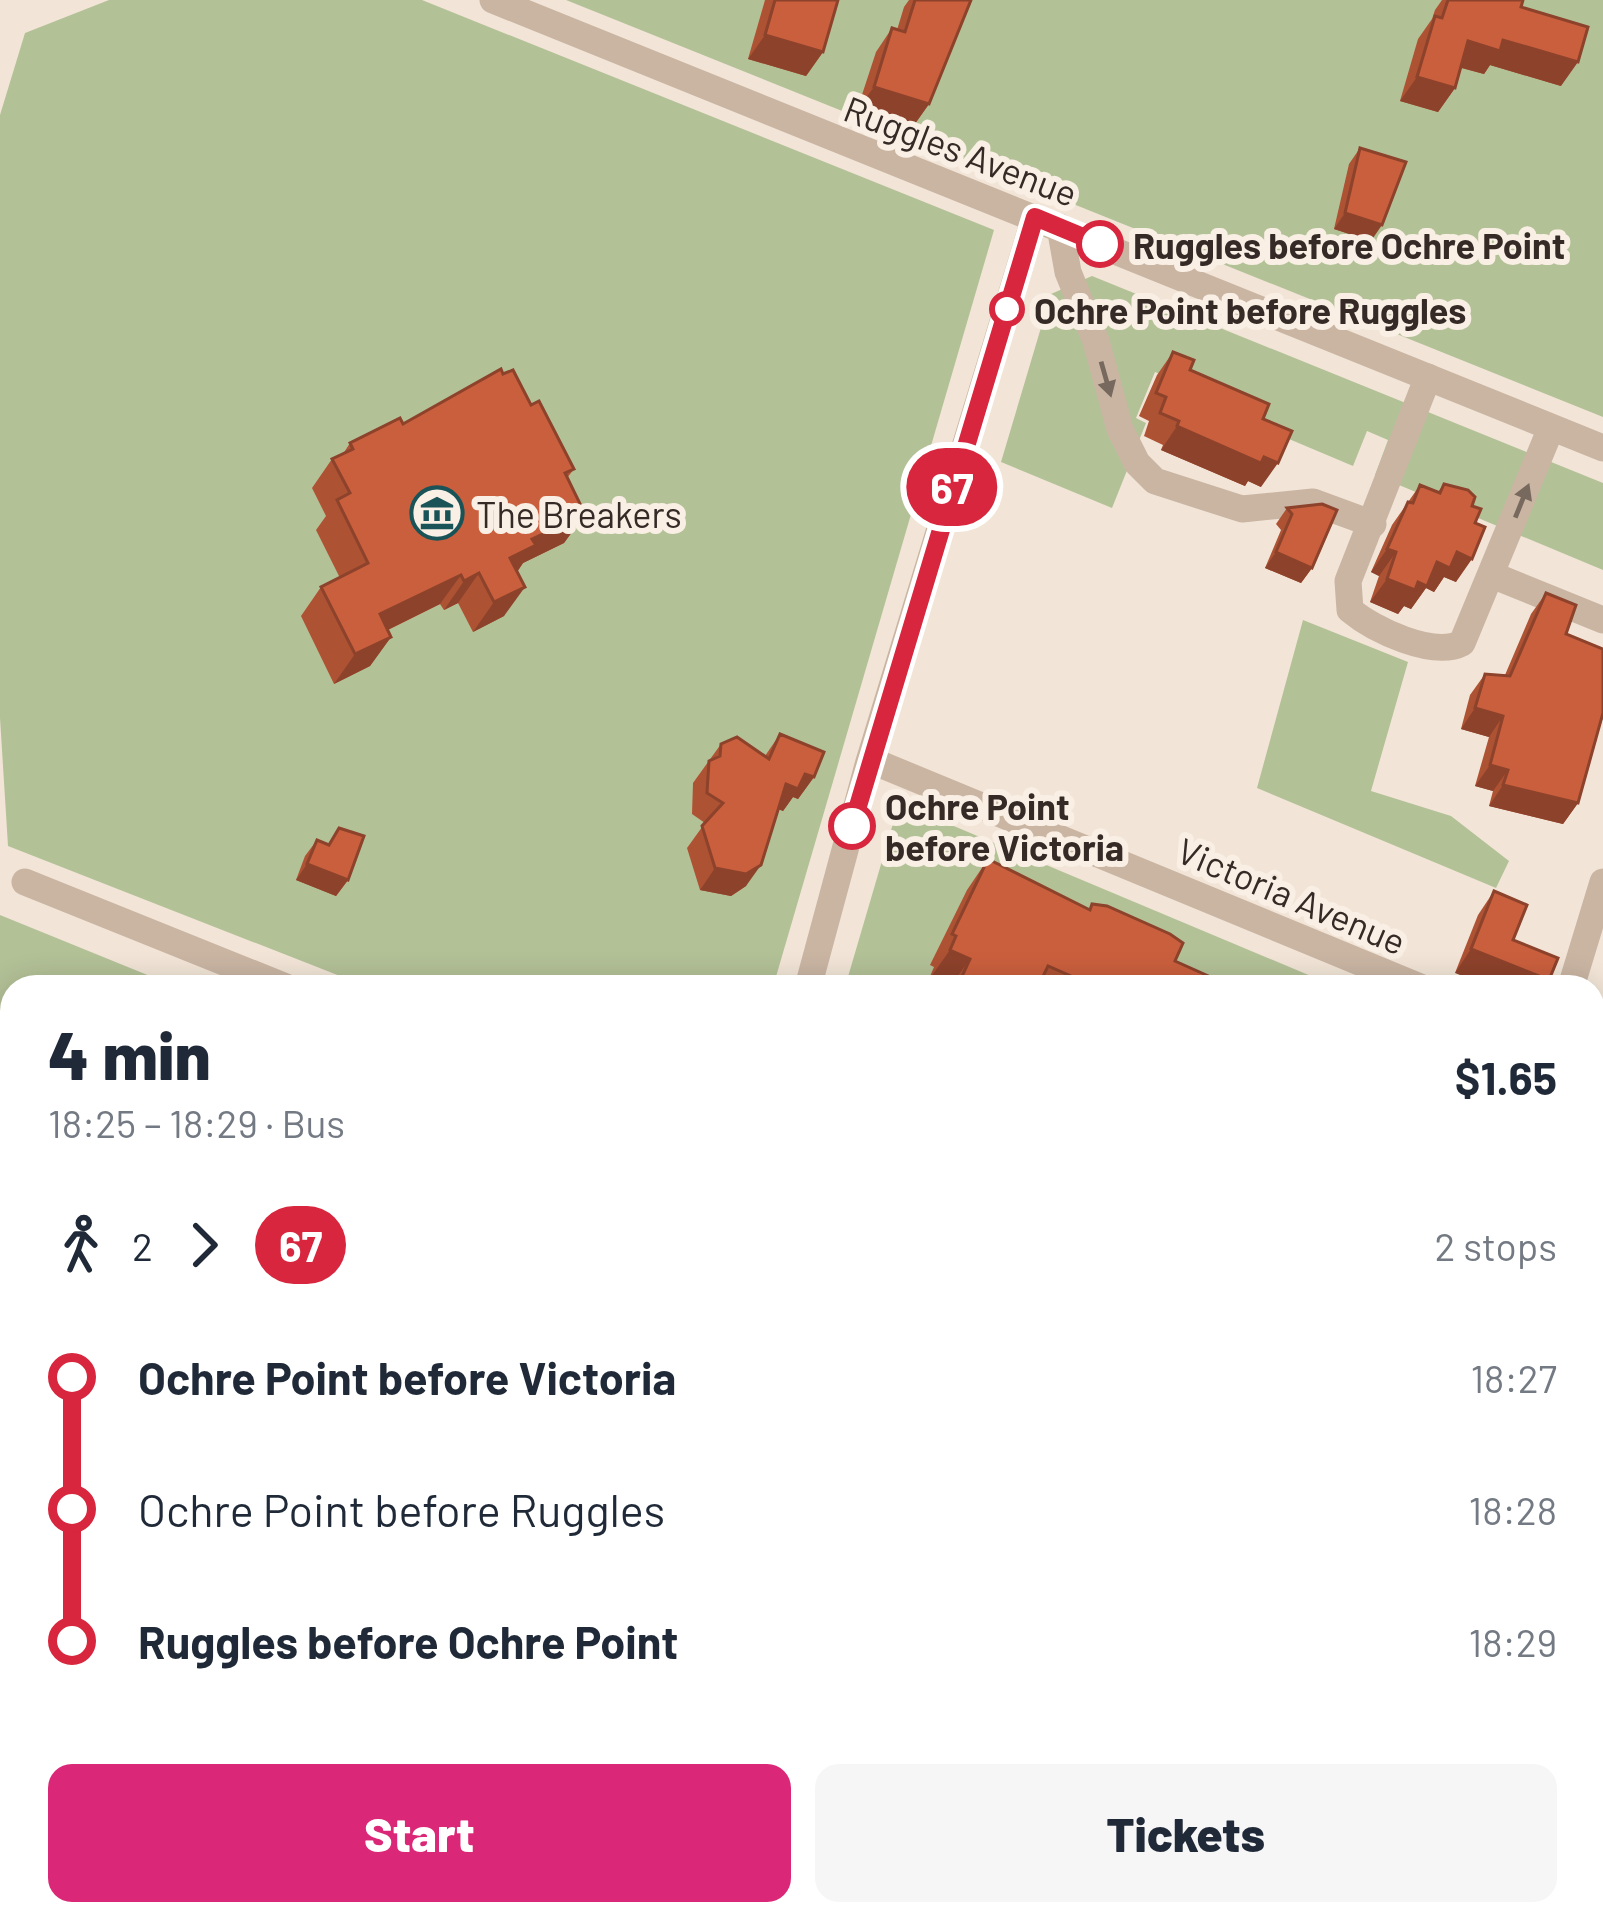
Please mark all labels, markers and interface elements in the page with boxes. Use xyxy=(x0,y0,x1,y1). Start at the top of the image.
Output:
street label: Ruggles Avenue xyxy=(839,86,1083,214)
marker: Ruggles before Ochre Point xyxy=(1078,222,1122,266)
place label: Ruggles before Ochre Point xyxy=(1133,223,1565,266)
place label: Ochre Point before Ruggles xyxy=(1034,288,1466,331)
marker: Ochre Point before Ruggles xyxy=(991,293,1023,325)
one-way arrow xyxy=(1098,360,1117,397)
line badge: 67 xyxy=(898,448,1006,526)
text: 67 xyxy=(930,462,974,512)
one-way arrow xyxy=(1513,483,1532,519)
museum icon: The Breakers xyxy=(409,485,465,541)
place label: The Breakers xyxy=(476,492,682,535)
place label: Ochre Point before Victoria xyxy=(885,784,1124,868)
marker: Ochre Point before Victoria xyxy=(830,804,874,848)
street label: Victoria Avenue xyxy=(1171,828,1413,962)
text: 4 min xyxy=(48,1014,211,1093)
text: $1.65 xyxy=(1455,1050,1557,1104)
text: 18:25 – 18:29 · Bus xyxy=(48,1099,345,1146)
icon: walk xyxy=(48,1212,114,1278)
icon: forward xyxy=(171,1212,237,1278)
text: 67 xyxy=(279,1220,322,1270)
text: 2 xyxy=(132,1222,153,1269)
text: 2 stops xyxy=(1434,1222,1557,1269)
text: Ochre Point before Victoria xyxy=(138,1350,676,1404)
text: 18:27 xyxy=(1470,1354,1557,1401)
text: Ochre Point before Ruggles xyxy=(138,1482,665,1536)
text: 18:28 xyxy=(1469,1486,1557,1533)
text: Ruggles before Ochre Point xyxy=(138,1614,678,1668)
text: 18:29 xyxy=(1469,1618,1557,1665)
button: Start xyxy=(48,1764,791,1902)
button: Tickets xyxy=(815,1764,1557,1902)

